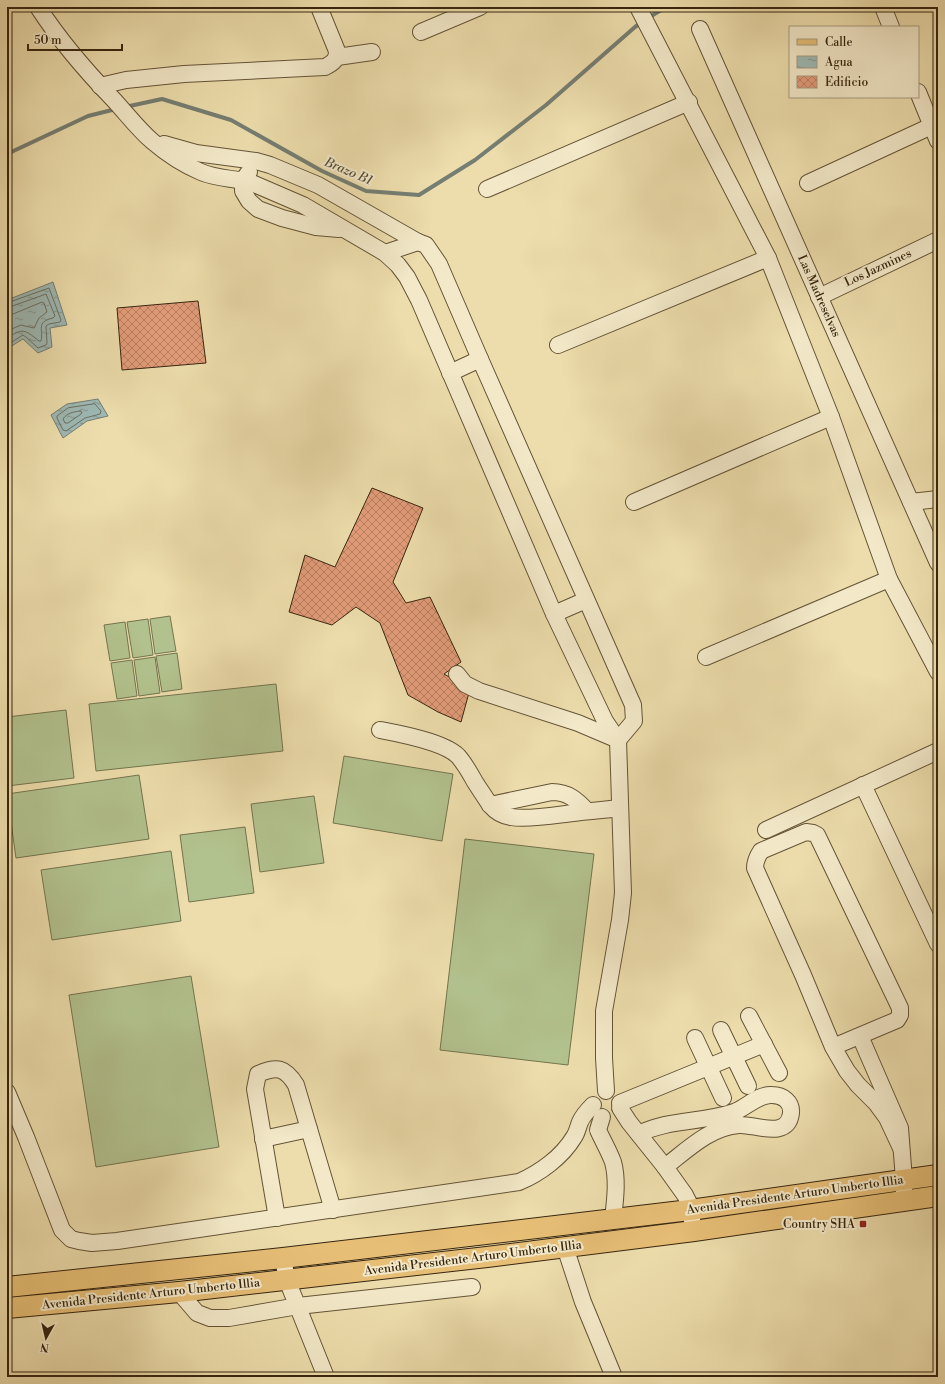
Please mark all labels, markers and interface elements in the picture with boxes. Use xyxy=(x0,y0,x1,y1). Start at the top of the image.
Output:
scale bar xyxy=(28,26,122,52)
legend xyxy=(789,26,919,98)
text: 50 m xyxy=(34,33,62,48)
text: Calle xyxy=(825,35,852,50)
text: Agua xyxy=(824,55,854,70)
text: Edificio xyxy=(825,75,868,90)
water label: Brazo B1 xyxy=(321,153,374,188)
street label: Los Jazmines xyxy=(842,246,914,290)
street label: Las Madreselvas xyxy=(794,252,844,340)
street label: Avenida Presidente Arturo Umberto Illia xyxy=(685,1172,905,1218)
place label: Country SHA xyxy=(783,1217,856,1232)
marker: Country SHA xyxy=(858,1219,868,1229)
street label: Avenida Presidente Arturo Umberto Illia xyxy=(362,1237,583,1279)
street label: Avenida Presidente Arturo Umberto Illia xyxy=(40,1275,262,1313)
north arrow xyxy=(26,1318,66,1358)
text: N xyxy=(39,1339,50,1354)

